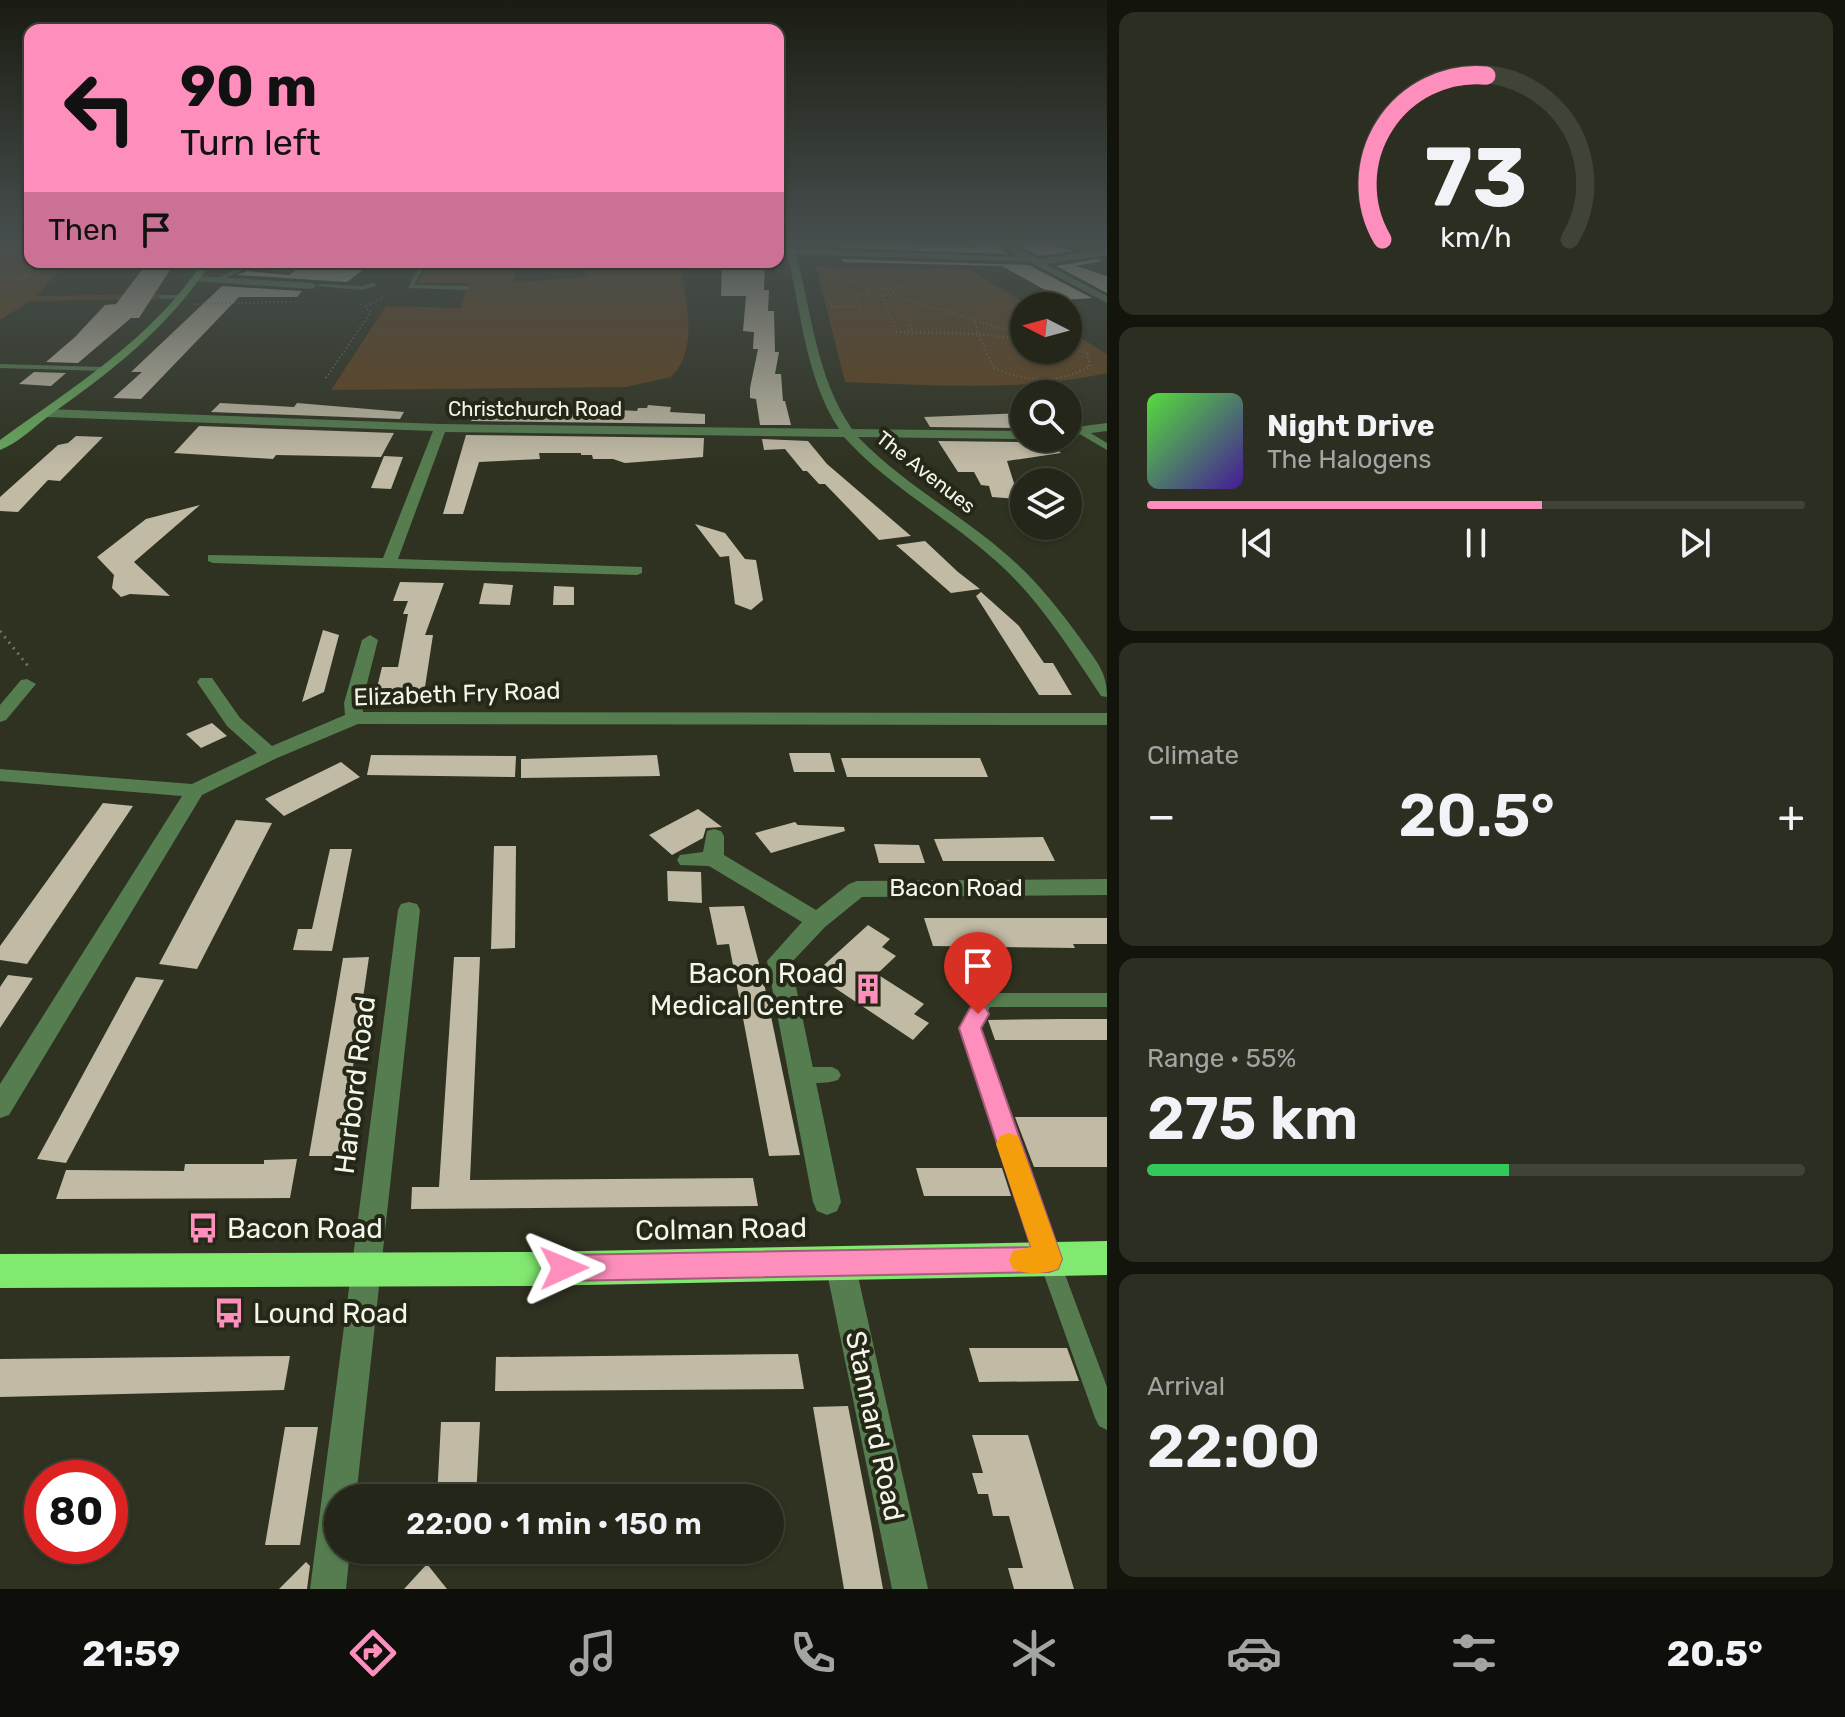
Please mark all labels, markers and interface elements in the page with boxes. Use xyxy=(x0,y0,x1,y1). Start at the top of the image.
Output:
text: 90 m xyxy=(180,54,317,120)
icon: left xyxy=(48,56,152,160)
text: Turn left xyxy=(180,121,321,164)
text: 73 xyxy=(1425,127,1527,226)
icon: arrive xyxy=(134,208,178,252)
text: Then xyxy=(48,212,118,248)
text: km/h xyxy=(1440,220,1512,254)
north arrow xyxy=(1010,292,1082,364)
map controls xyxy=(1010,292,1082,540)
button: search xyxy=(1010,380,1082,452)
street label: Christchurch Road xyxy=(448,397,622,421)
text: Night Drive xyxy=(1267,408,1435,444)
street label: The Avenues xyxy=(872,426,980,518)
text: The Halogens xyxy=(1267,444,1432,475)
button: layers xyxy=(1010,468,1082,540)
icon: previous xyxy=(1235,521,1279,565)
icon: pause xyxy=(1454,521,1498,565)
icon: next xyxy=(1673,521,1717,565)
street label: Elizabeth Fry Road xyxy=(353,676,561,712)
text: Climate xyxy=(1147,740,1239,771)
text: 20.5° xyxy=(1398,780,1555,851)
text: − xyxy=(1147,790,1176,842)
text: + xyxy=(1778,790,1805,842)
street label: Bacon Road xyxy=(889,874,1023,902)
pin xyxy=(944,932,1012,1014)
icon: arrive xyxy=(956,944,1000,988)
place label: Bacon Road Medical Centre xyxy=(650,957,844,1022)
building icon: Bacon Road Medical Centre xyxy=(851,972,885,1006)
street label: Harbord Road xyxy=(328,994,382,1176)
text: Range · 55% xyxy=(1147,1043,1296,1074)
text: 275 km xyxy=(1147,1083,1358,1154)
bus stop icon: Bacon Road xyxy=(186,1211,220,1245)
street label: Colman Road xyxy=(635,1211,807,1247)
place label: Bacon Road xyxy=(227,1212,383,1245)
position arrow xyxy=(522,1226,606,1310)
bus stop icon: Lound Road xyxy=(212,1296,246,1330)
place label: Lound Road xyxy=(253,1297,408,1330)
street label: Stannard Road xyxy=(839,1328,911,1524)
text: Arrival xyxy=(1147,1371,1225,1402)
text: 22:00 xyxy=(1147,1411,1320,1482)
speed limit sign: 80 xyxy=(24,1460,128,1564)
text: 22:00 · 1 min · 150 m xyxy=(406,1506,702,1542)
icon: directions xyxy=(345,1625,401,1681)
icon: music xyxy=(565,1625,621,1681)
icon: phone xyxy=(785,1625,841,1681)
icon: climate xyxy=(1006,1625,1062,1681)
icon: car xyxy=(1226,1625,1282,1681)
icon: filters xyxy=(1446,1625,1502,1681)
text: 21:59 xyxy=(82,1632,180,1675)
text: 20.5° xyxy=(1667,1632,1763,1675)

